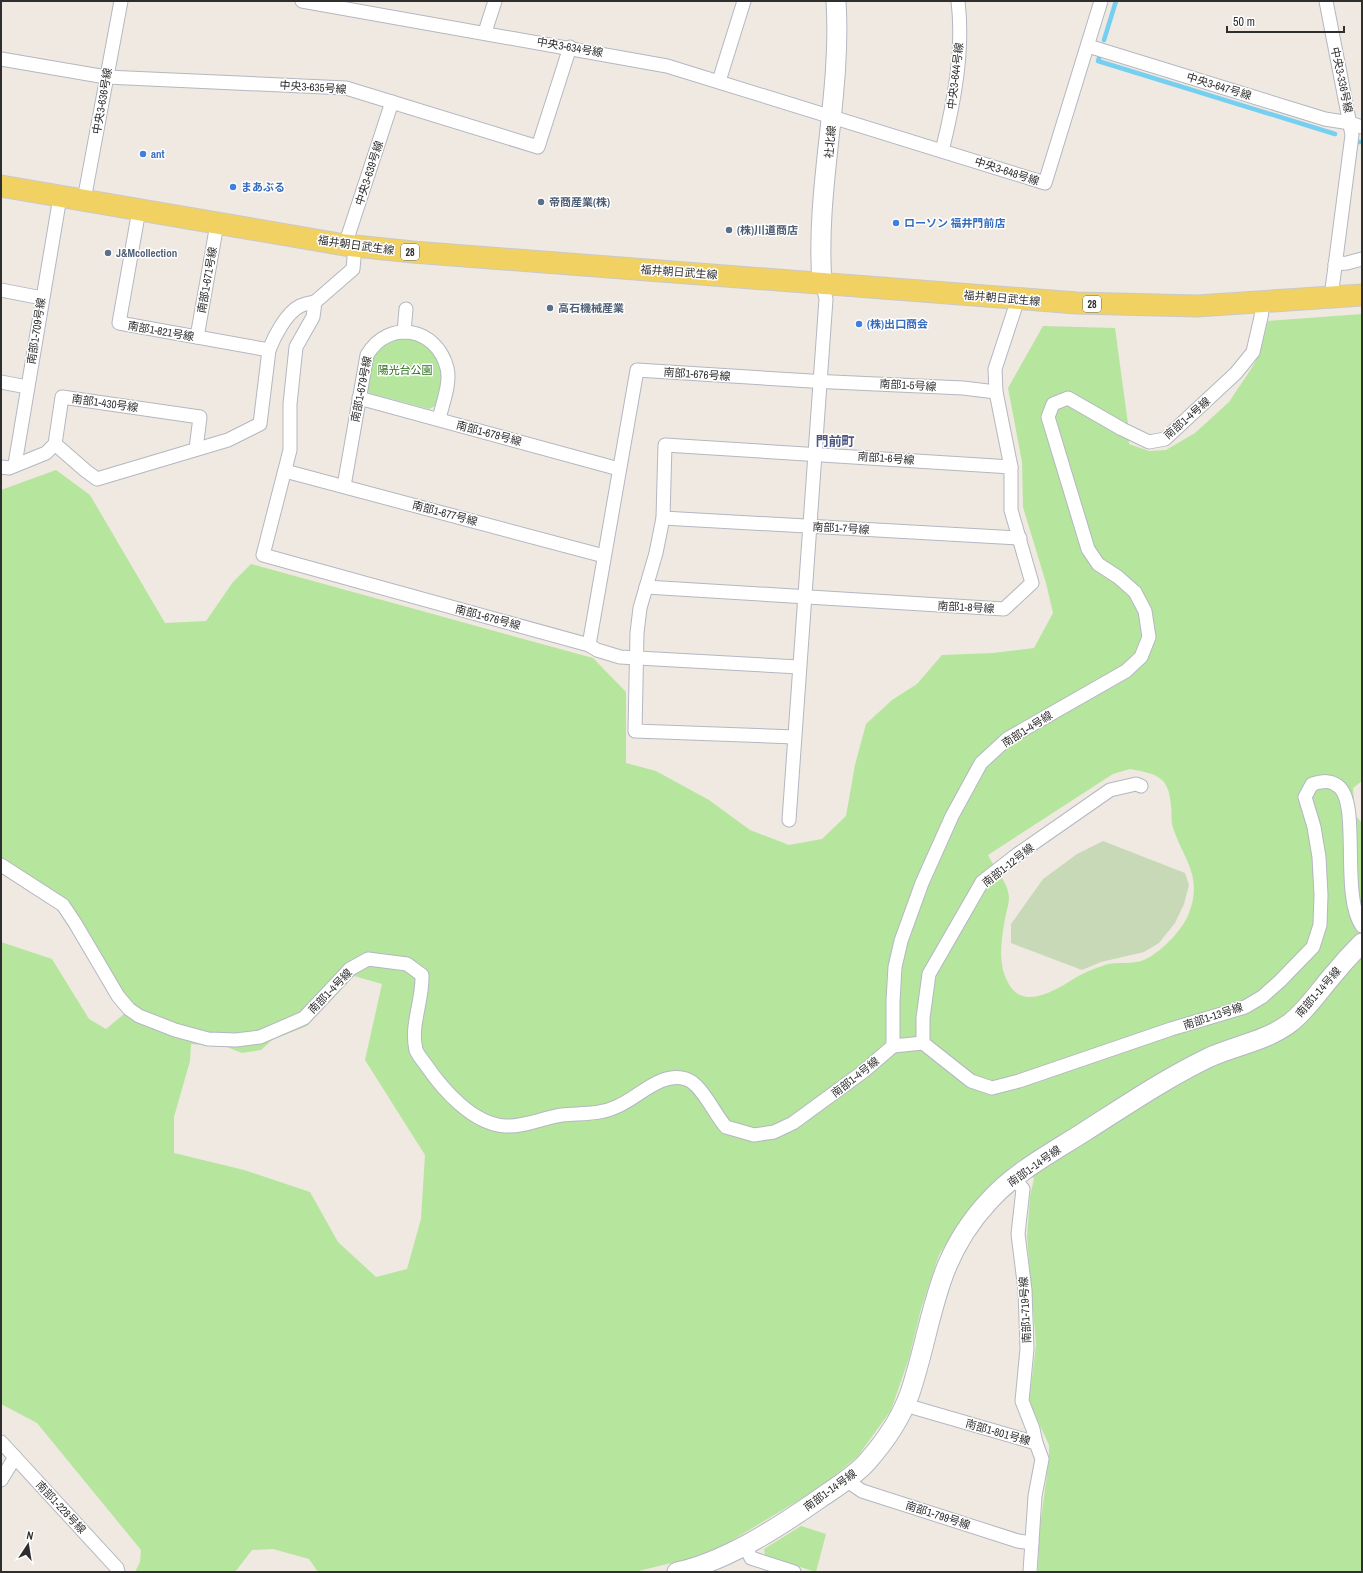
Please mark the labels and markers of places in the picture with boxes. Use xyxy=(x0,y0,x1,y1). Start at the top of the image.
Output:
place label: ant xyxy=(151,147,165,161)
marker: ant xyxy=(138,149,148,159)
place label: まあぶる xyxy=(241,180,285,194)
marker: まあぶる xyxy=(228,182,238,192)
place label: 帝商産業(株) xyxy=(549,195,610,209)
marker: 帝商産業(株) xyxy=(536,197,546,207)
place label: ローソン 福井門前店 xyxy=(904,216,1006,230)
marker: ローソン 福井門前店 xyxy=(891,218,901,228)
place label: (株)川道商店 xyxy=(737,223,798,237)
marker: (株)川道商店 xyxy=(724,225,734,235)
place label: J&Mcollection xyxy=(116,246,177,260)
marker: J&Mcollection xyxy=(103,248,113,258)
place label: 高石機械産業 xyxy=(558,301,624,315)
marker: 高石機械産業 xyxy=(545,303,555,313)
place label: (株)出口商会 xyxy=(867,317,928,331)
marker: (株)出口商会 xyxy=(854,319,864,329)

